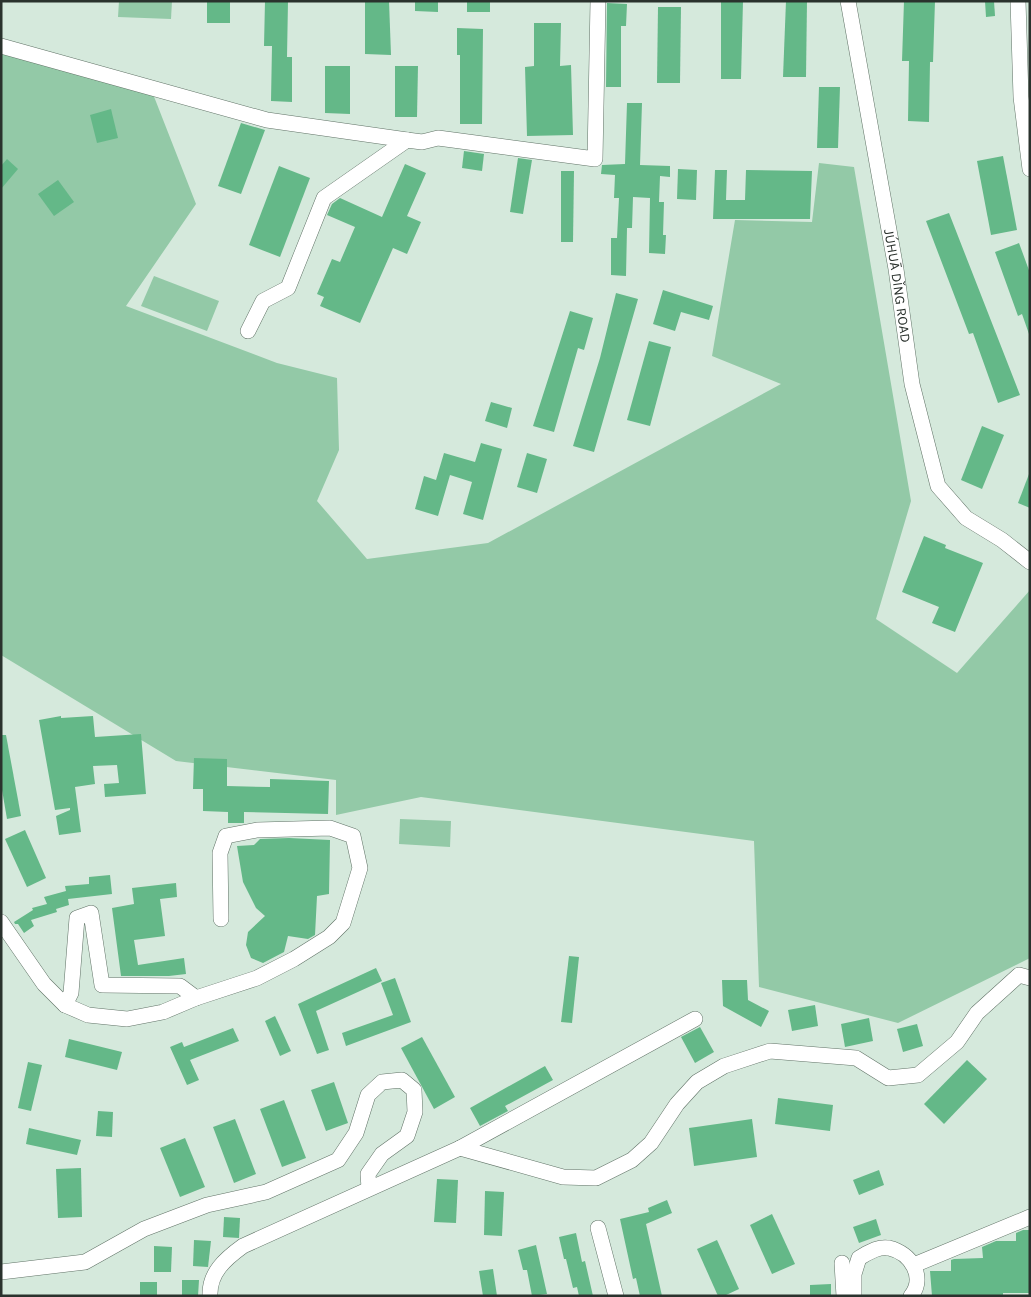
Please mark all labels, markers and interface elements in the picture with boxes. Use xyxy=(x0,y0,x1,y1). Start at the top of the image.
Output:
street label: JÚHUĀ DǏNG ROAD xyxy=(880,228,914,344)

